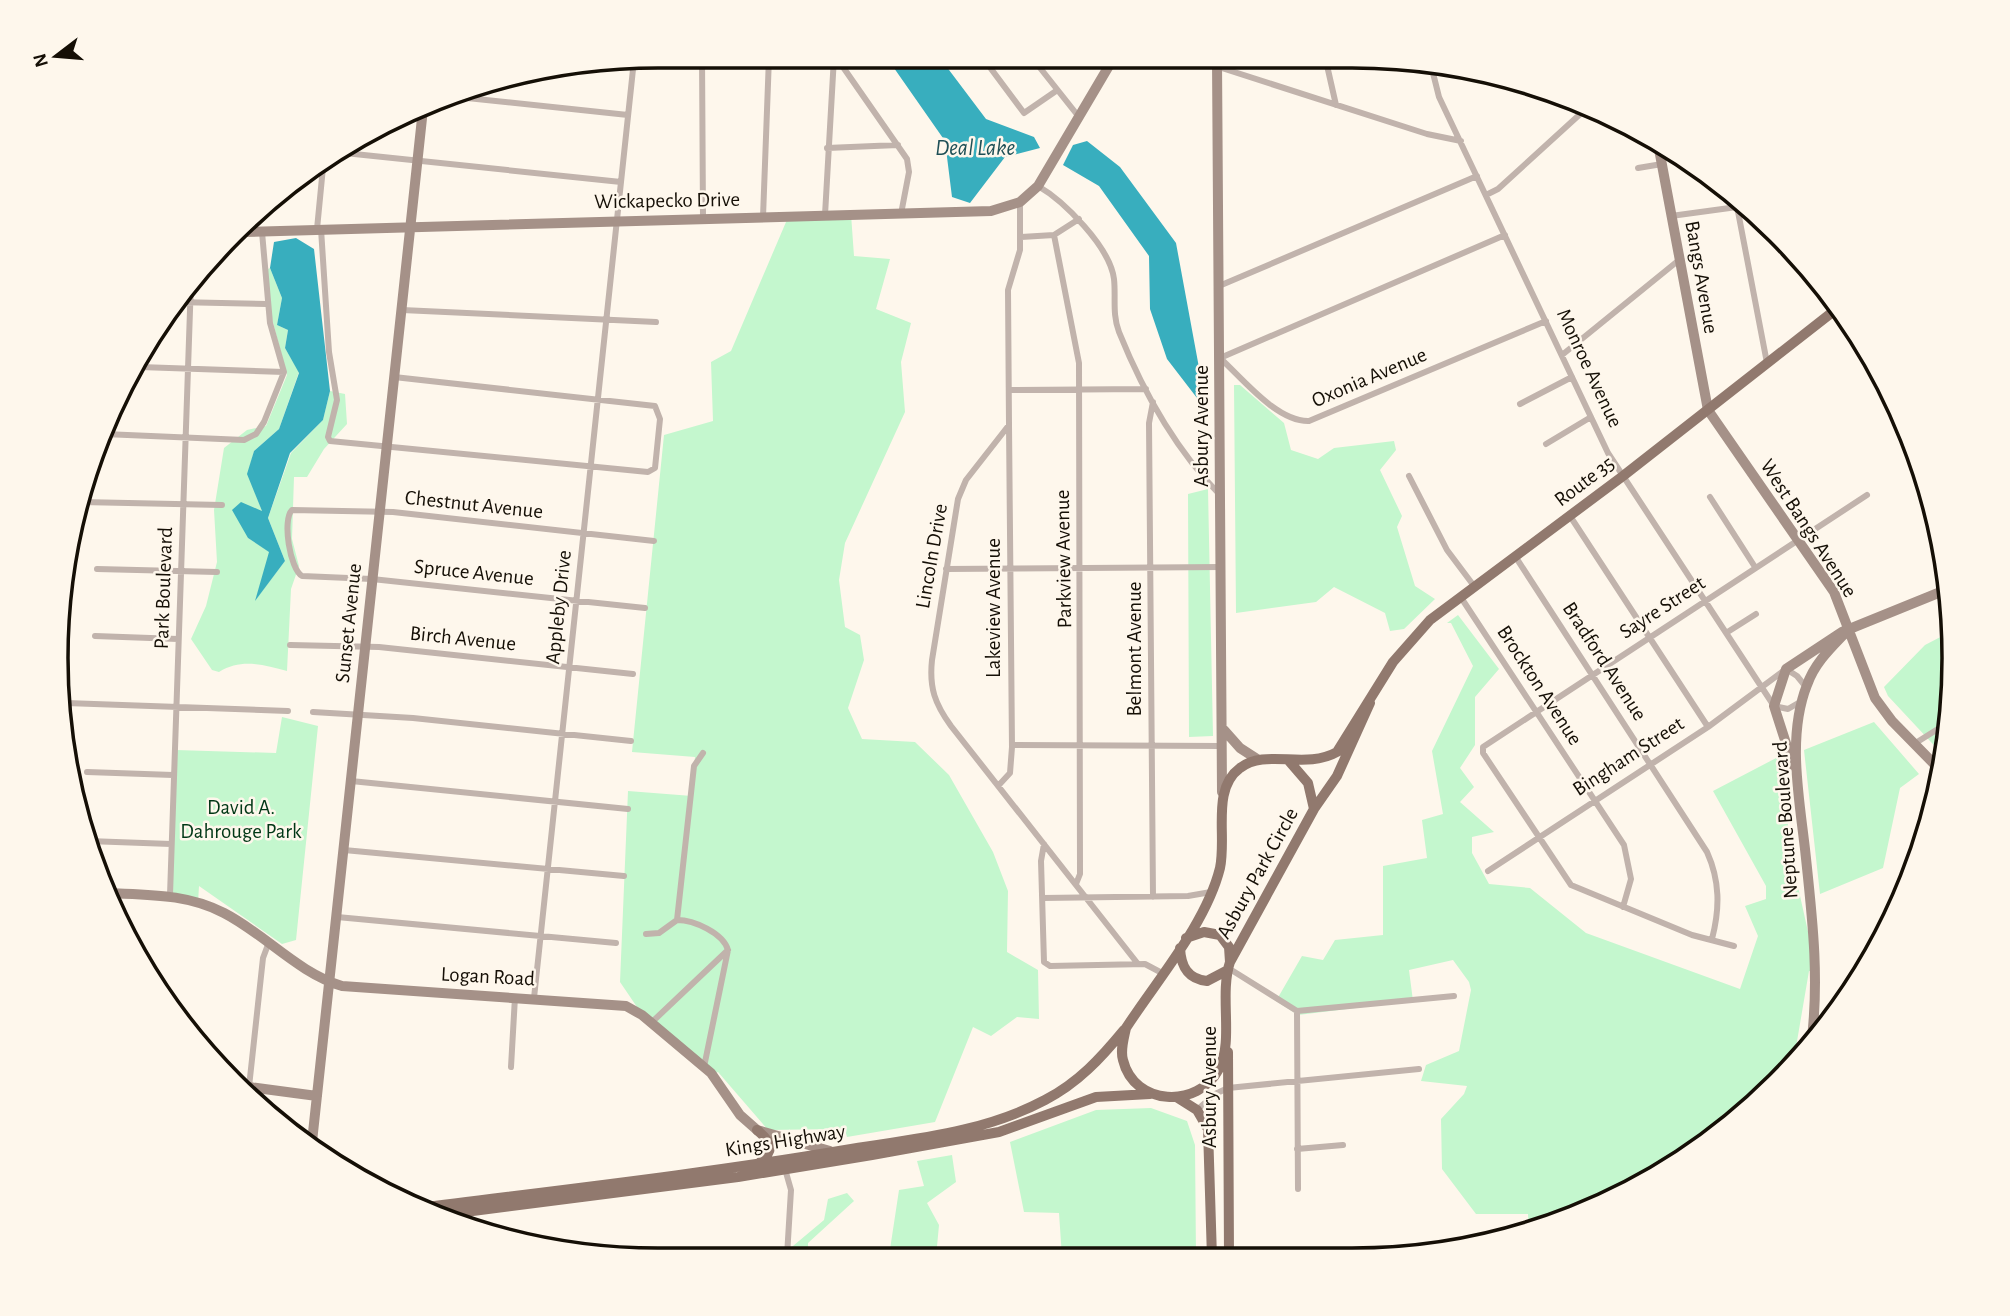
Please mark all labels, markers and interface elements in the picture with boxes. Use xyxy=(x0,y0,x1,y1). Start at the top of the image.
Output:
north arrow xyxy=(21,21,91,91)
text: N xyxy=(30,51,52,69)
water label: Deal Lake xyxy=(935,137,1015,160)
street label: Wickapecko Drive xyxy=(594,189,740,212)
street label: Bangs Avenue xyxy=(1681,219,1722,335)
street label: Monroe Avenue xyxy=(1553,306,1626,431)
street label: Oxonia Avenue xyxy=(1309,344,1430,411)
street label: Asbury Avenue xyxy=(1191,365,1212,487)
street label: Route 35 xyxy=(1550,452,1618,511)
street label: West Bangs Avenue xyxy=(1756,456,1861,601)
street label: Chestnut Avenue xyxy=(404,487,544,522)
street label: Parkview Avenue xyxy=(1052,489,1075,629)
street label: Lincoln Drive xyxy=(912,502,951,610)
street label: Park Boulevard xyxy=(151,526,176,650)
street label: Lakeview Avenue xyxy=(983,538,1004,678)
street label: Appleby Drive xyxy=(542,549,575,665)
street label: Spruce Avenue xyxy=(413,556,535,589)
street label: Sunset Avenue xyxy=(332,562,365,684)
street label: Sayre Street xyxy=(1616,572,1709,643)
street label: Belmont Avenue xyxy=(1124,581,1145,717)
street label: Bradford Avenue xyxy=(1559,598,1651,724)
street label: Birch Avenue xyxy=(409,622,517,655)
street label: Brockton Avenue xyxy=(1493,622,1586,749)
street label: Bingham Street xyxy=(1569,713,1688,800)
street label: Neptune Boulevard xyxy=(1770,740,1801,900)
park label: David A. Dahrouge Park xyxy=(180,797,302,842)
street label: Asbury Park Circle xyxy=(1213,804,1302,942)
street label: Logan Road xyxy=(440,964,536,989)
street label: Asbury Avenue xyxy=(1199,1026,1220,1148)
street label: Kings Highway xyxy=(724,1121,847,1160)

